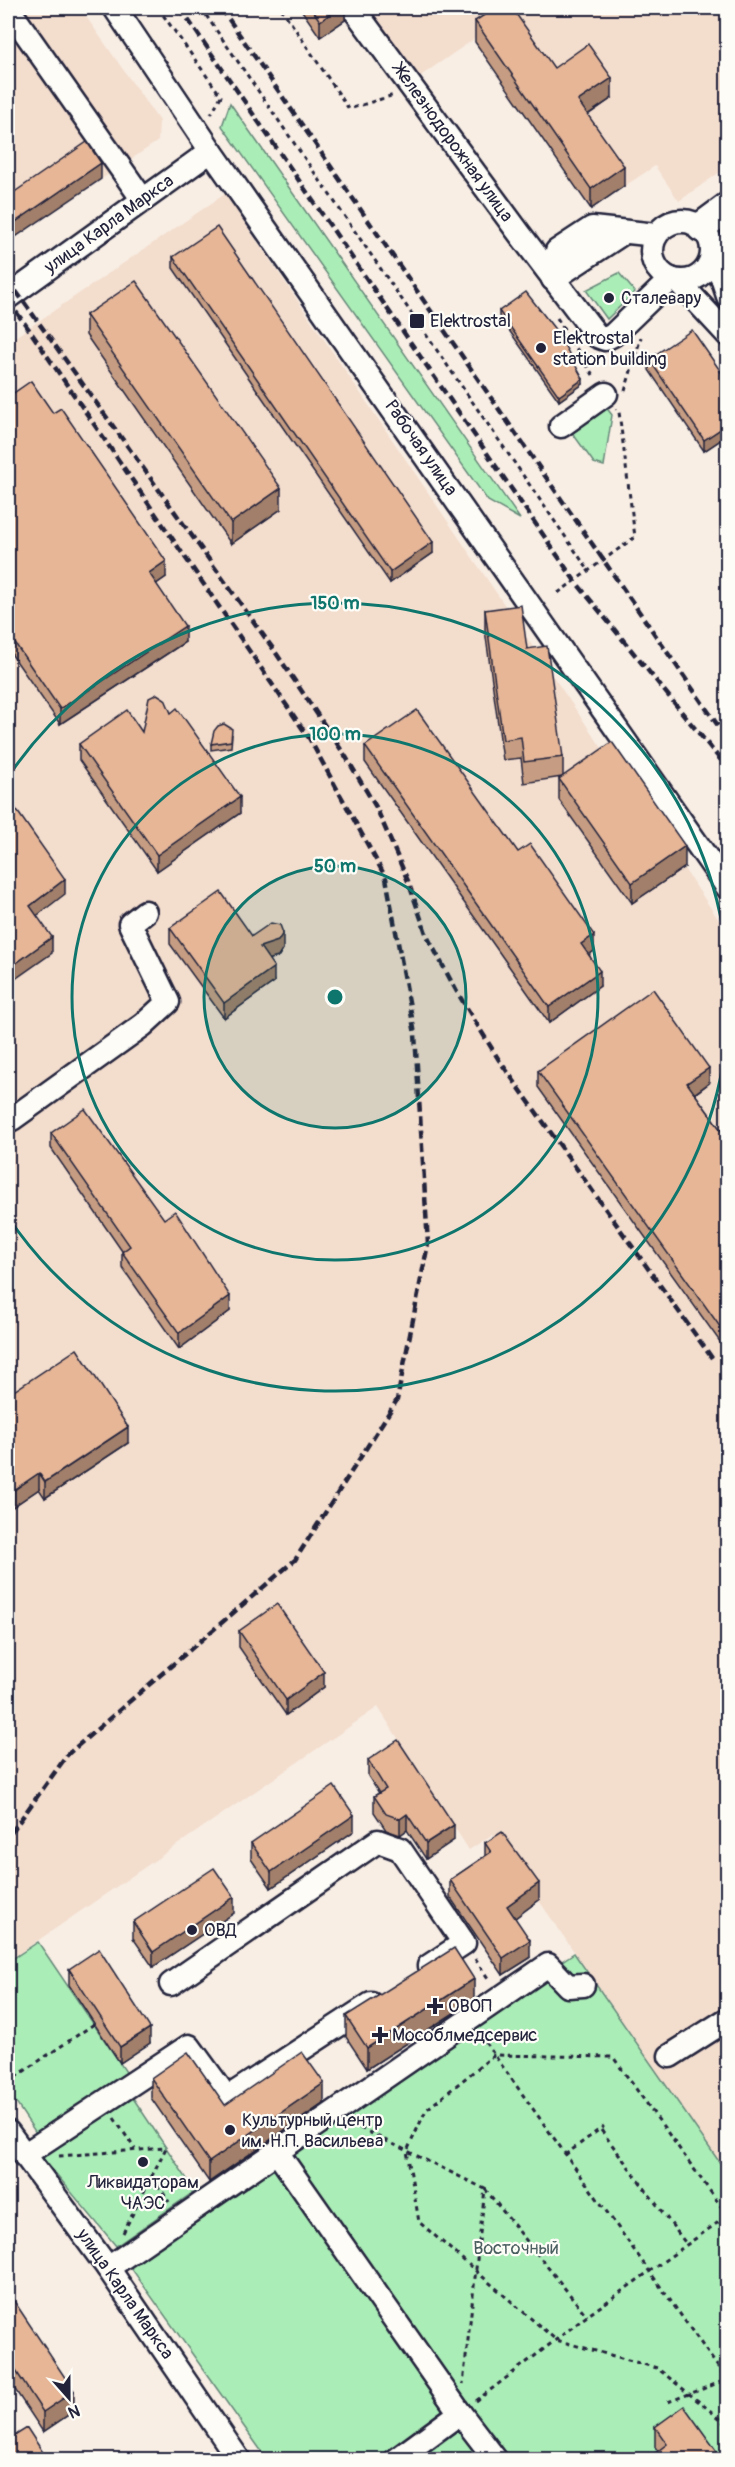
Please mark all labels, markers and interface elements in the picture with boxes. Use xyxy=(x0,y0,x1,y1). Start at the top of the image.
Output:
street label: Железнодорожная улица xyxy=(386,57,518,227)
street label: улица Карла Маркса xyxy=(39,169,178,279)
place label: Сталевару xyxy=(621,287,702,310)
marker: Сталевару xyxy=(602,291,616,305)
place label: Elektrostal xyxy=(430,310,511,333)
marker: Elektrostal xyxy=(408,312,426,330)
place label: Elektrostal station building xyxy=(553,327,667,371)
marker: Elektrostal station building xyxy=(534,341,548,355)
street label: Рабочая улица xyxy=(380,396,462,500)
text: 150 m xyxy=(311,592,360,615)
text: 100 m xyxy=(309,723,361,746)
text: 50 m xyxy=(314,855,356,878)
centre of rings xyxy=(325,987,345,1007)
place label: ОВД xyxy=(204,1919,237,1942)
marker: ОВД xyxy=(185,1923,199,1937)
place label: ОВОП xyxy=(448,1995,492,2018)
marker: ОВОП xyxy=(426,1997,444,2015)
place label: Мособлмедсервис xyxy=(392,2024,537,2047)
marker: Мособлмедсервис xyxy=(373,2028,387,2042)
place label: Культурный центр им. Н.П. Васильева xyxy=(242,2109,383,2153)
marker: Культурный центр им. Н.П. Васильева xyxy=(223,2123,237,2137)
marker: Ликвидаторам ЧАЭС xyxy=(136,2155,150,2169)
place label: Ликвидаторам ЧАЭС xyxy=(86,2171,199,2215)
street label: улица Карла Маркса xyxy=(71,2223,179,2364)
park label: Восточный xyxy=(473,2237,559,2260)
north arrow xyxy=(39,2368,99,2428)
text: N xyxy=(65,2400,83,2422)

